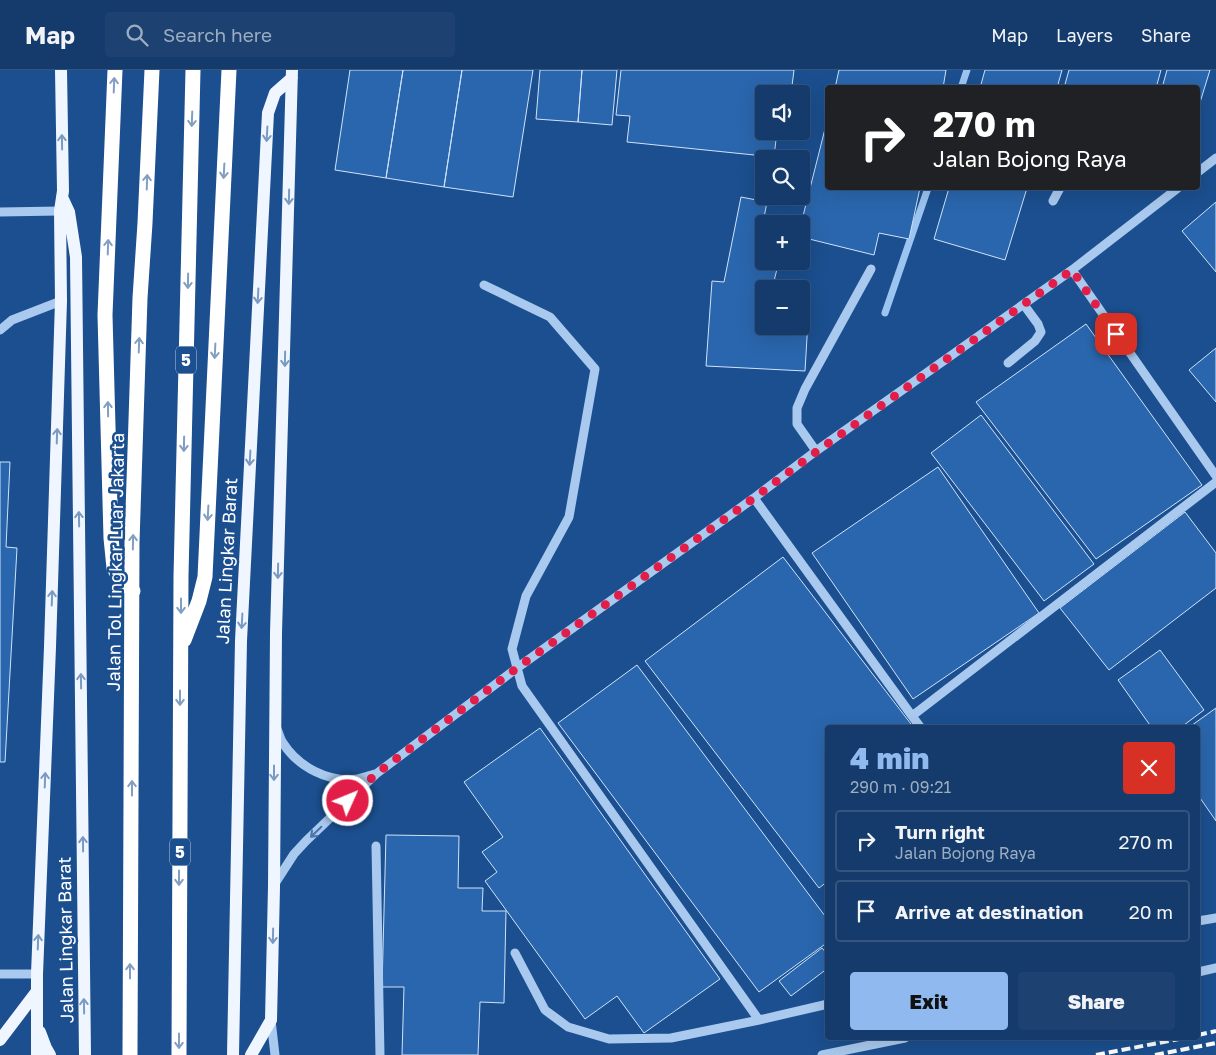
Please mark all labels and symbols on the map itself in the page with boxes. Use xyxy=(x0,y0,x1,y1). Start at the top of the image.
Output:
one-way arrow xyxy=(110,77,119,93)
one-way arrow xyxy=(187,110,196,126)
one-way arrow xyxy=(262,125,271,141)
one-way arrow xyxy=(57,134,67,150)
one-way arrow xyxy=(219,162,229,179)
one-way arrow xyxy=(143,175,152,191)
one-way arrow xyxy=(284,189,293,205)
one-way arrow xyxy=(103,239,112,255)
one-way arrow xyxy=(183,272,193,289)
one-way arrow xyxy=(254,288,263,304)
pin xyxy=(1095,313,1137,355)
one-way arrow xyxy=(134,337,144,353)
one-way arrow xyxy=(211,343,220,359)
road number: 5 xyxy=(176,346,196,374)
one-way arrow xyxy=(280,351,289,367)
one-way arrow xyxy=(103,402,112,418)
one-way arrow xyxy=(52,428,61,444)
street label: Jalan Tol Lingkar Luar Jakarta xyxy=(102,432,128,692)
one-way arrow xyxy=(179,435,189,451)
one-way arrow xyxy=(245,450,255,466)
street label: Jalan Lingkar Barat xyxy=(211,477,241,645)
one-way arrow xyxy=(203,505,212,521)
one-way arrow xyxy=(74,511,84,528)
one-way arrow xyxy=(128,534,137,550)
one-way arrow xyxy=(273,562,282,578)
one-way arrow xyxy=(47,590,56,606)
one-way arrow xyxy=(176,598,186,614)
one-way arrow xyxy=(237,612,246,628)
one-way arrow xyxy=(76,674,86,690)
one-way arrow xyxy=(175,690,185,706)
one-way arrow xyxy=(269,764,279,780)
one-way arrow xyxy=(40,772,49,788)
position arrow xyxy=(321,774,373,826)
one-way arrow xyxy=(127,780,136,796)
one-way arrow xyxy=(310,826,322,838)
one-way arrow xyxy=(78,836,88,852)
road number: 5 xyxy=(170,839,190,866)
street label: Jalan Lingkar Barat xyxy=(53,856,77,1024)
one-way arrow xyxy=(174,870,184,886)
one-way arrow xyxy=(268,927,277,943)
one-way arrow xyxy=(34,934,43,950)
one-way arrow xyxy=(125,964,135,980)
one-way arrow xyxy=(80,999,89,1015)
one-way arrow xyxy=(174,1032,184,1048)

